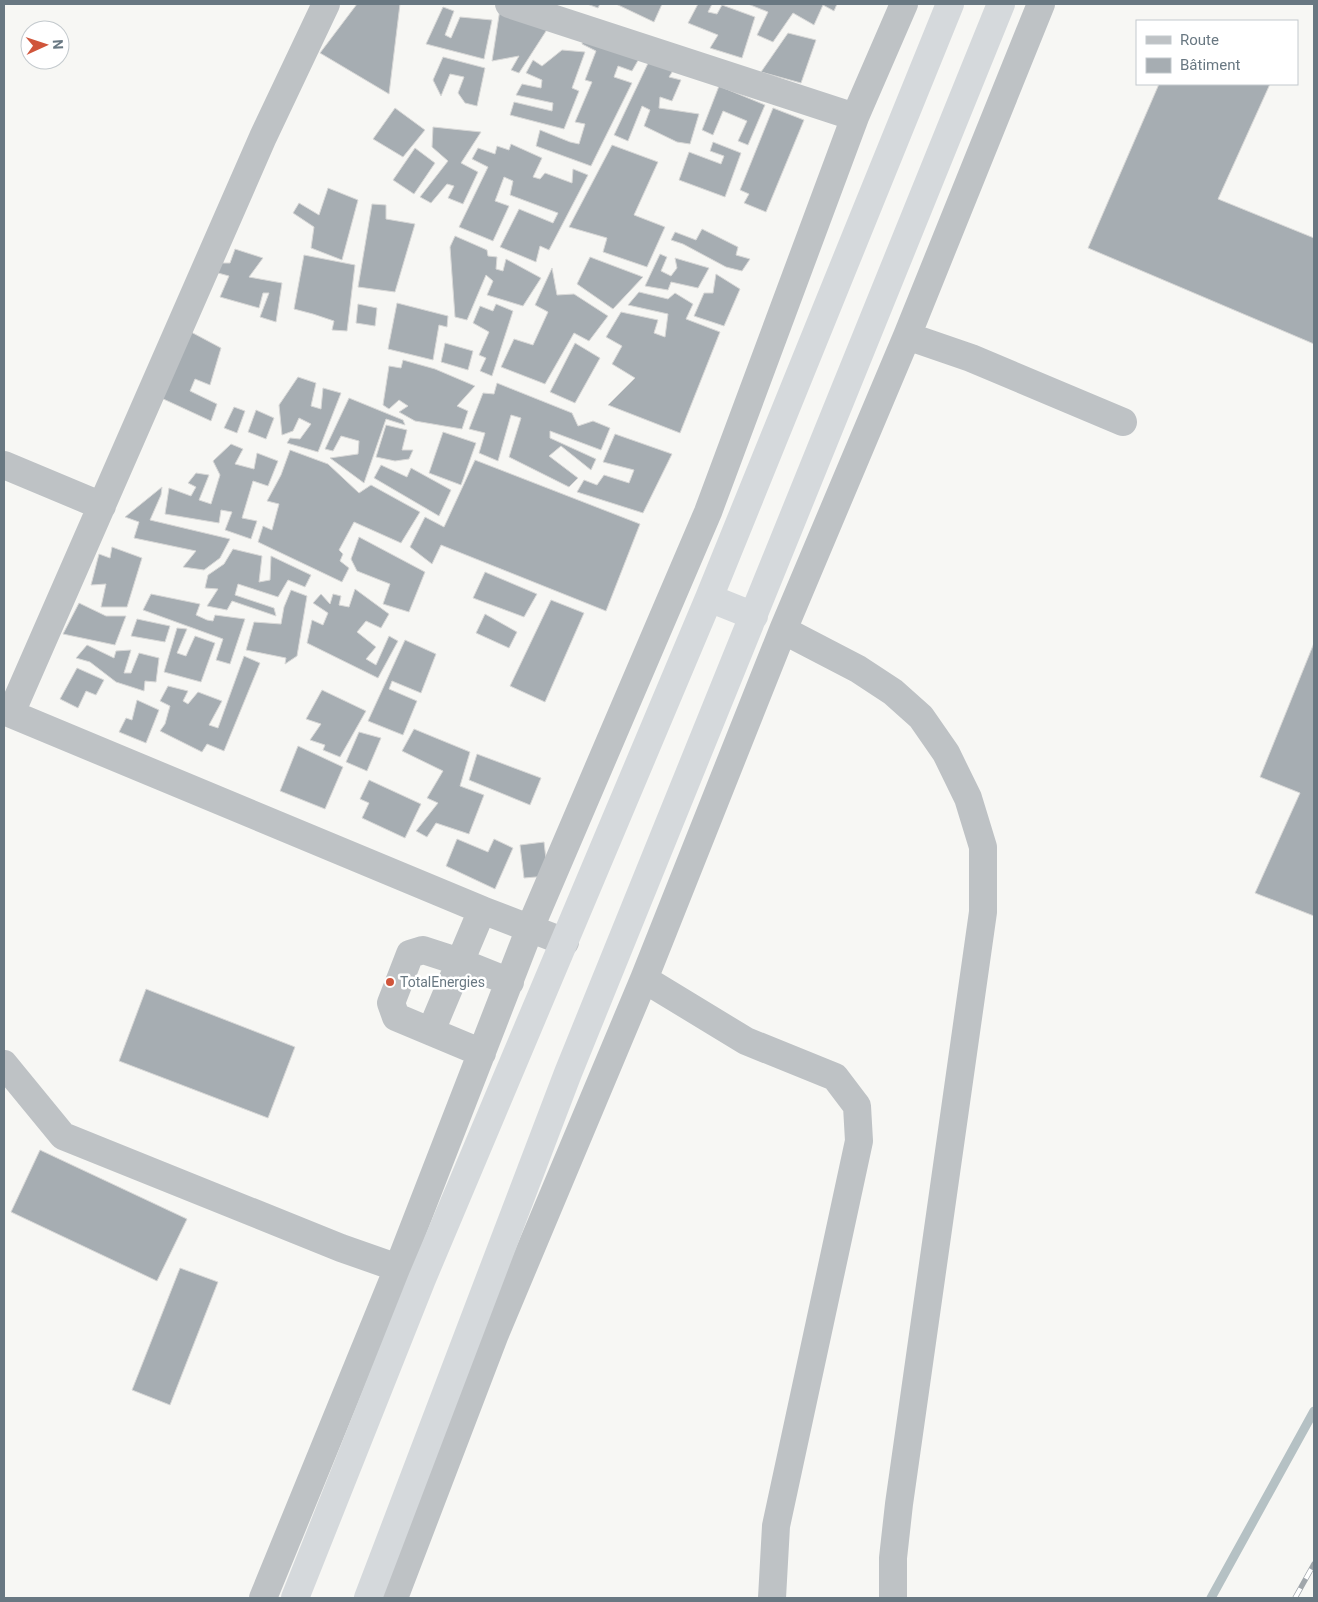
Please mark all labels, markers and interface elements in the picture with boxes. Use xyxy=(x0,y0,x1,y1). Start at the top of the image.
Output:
north arrow xyxy=(20,20,70,70)
legend xyxy=(1136,20,1298,85)
text: Route xyxy=(1180,31,1219,49)
text: N xyxy=(50,39,66,50)
text: Bâtiment xyxy=(1180,56,1240,74)
place label: TotalEnergies xyxy=(400,974,485,990)
marker: TotalEnergies xyxy=(384,976,396,988)

